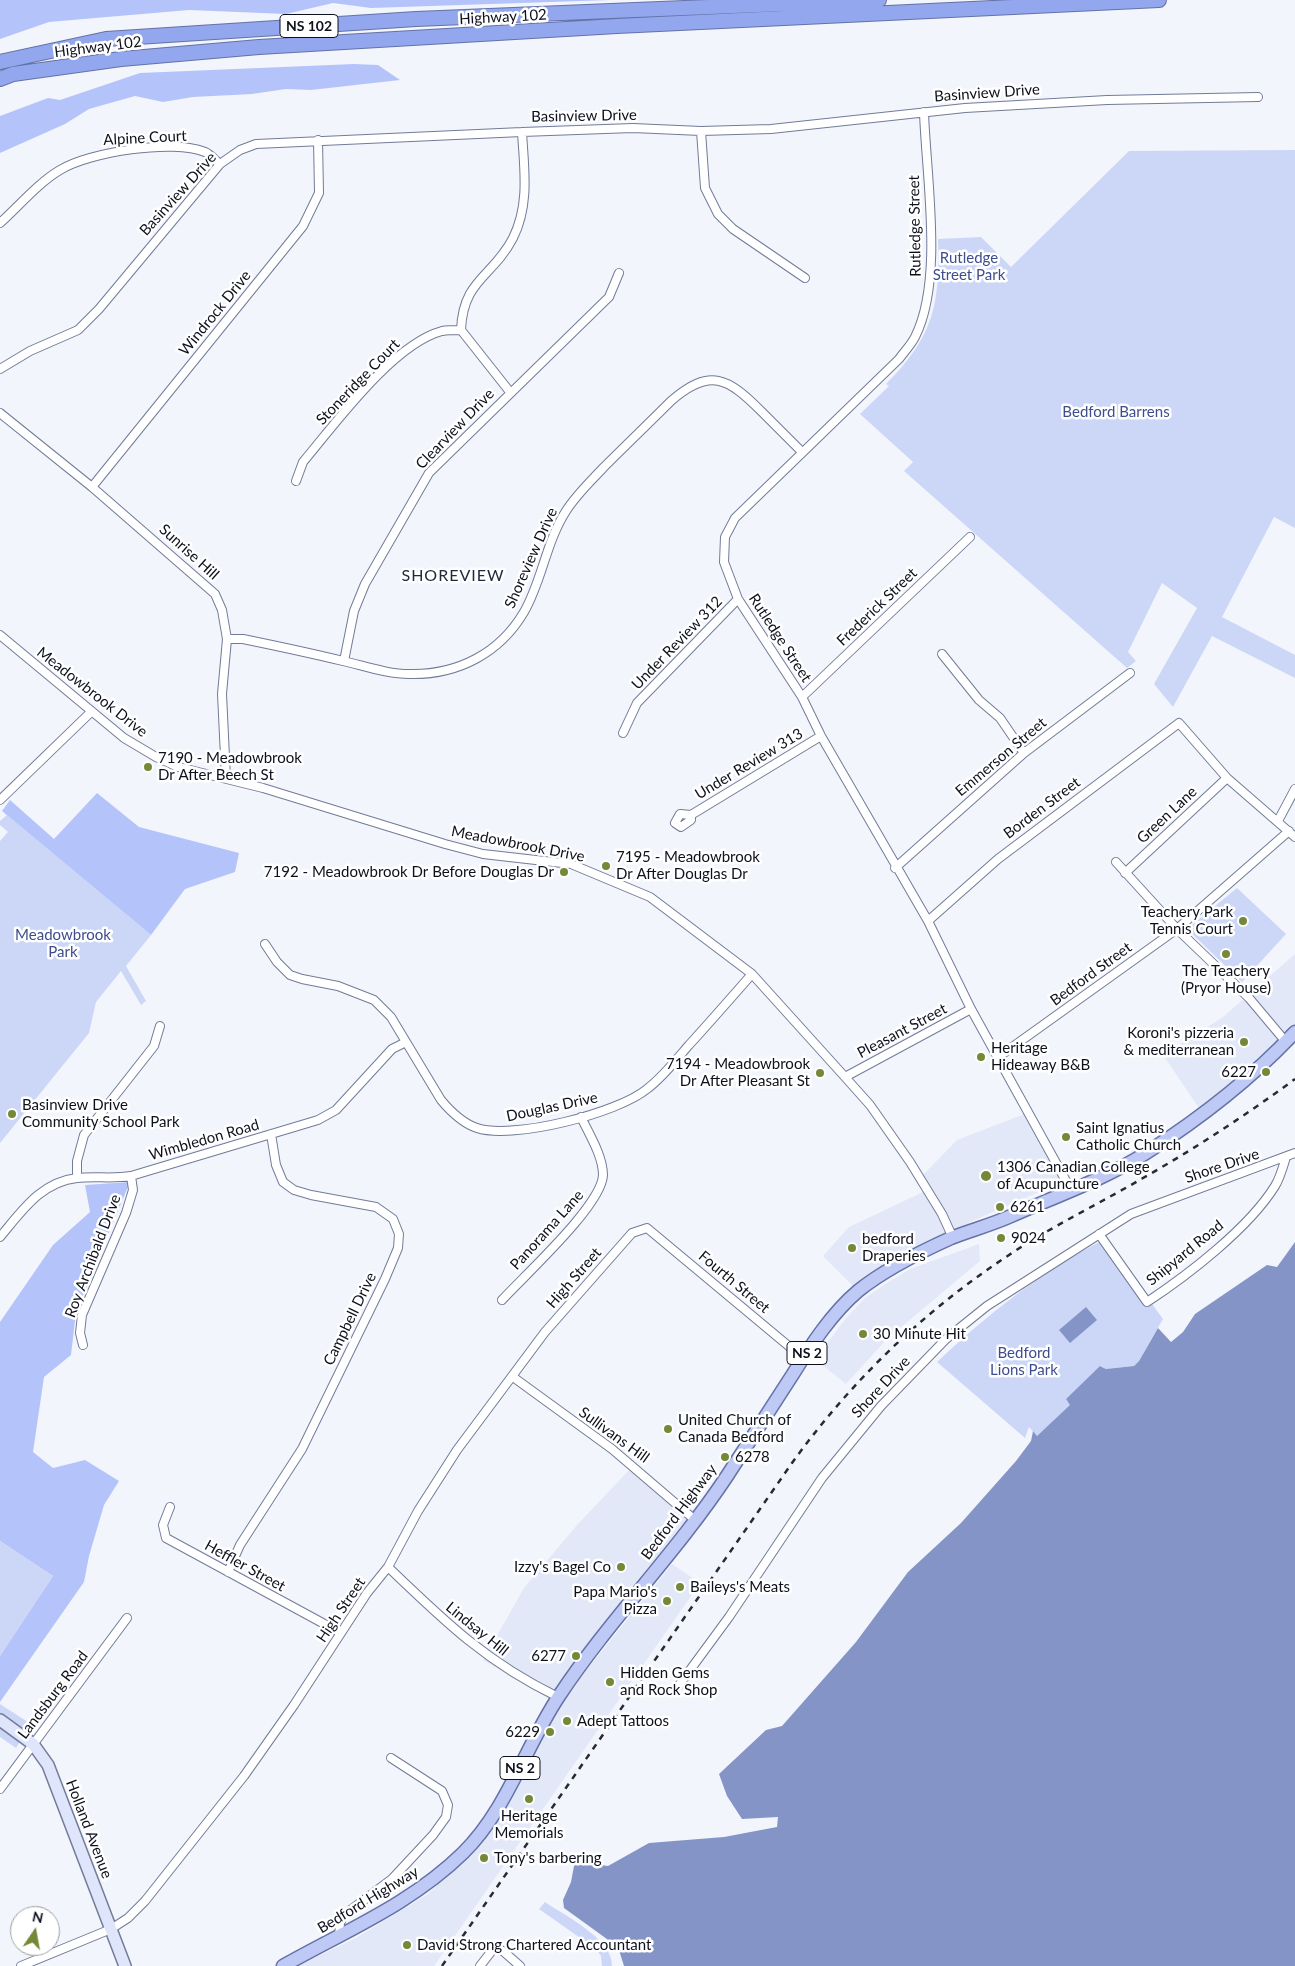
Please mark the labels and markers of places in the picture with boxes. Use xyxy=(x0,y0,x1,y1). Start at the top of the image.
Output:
place label: 7190 - Meadowbrook Dr After Beech St xyxy=(158,749,302,784)
marker: 7190 - Meadowbrook Dr After Beech St xyxy=(142,761,154,773)
place label: 7195 - Meadowbrook Dr After Douglas Dr xyxy=(616,848,760,883)
marker: 7195 - Meadowbrook Dr After Douglas Dr xyxy=(600,860,612,872)
place label: 7192 - Meadowbrook Dr Before Douglas Dr xyxy=(264,863,554,881)
marker: 7192 - Meadowbrook Dr Before Douglas Dr xyxy=(558,866,570,878)
place label: Teachery Park Tennis Court xyxy=(1141,903,1233,938)
marker: Teachery Park Tennis Court xyxy=(1237,915,1249,927)
marker: The Teachery (Pryor House) xyxy=(1220,948,1232,960)
place label: The Teachery (Pryor House) xyxy=(1181,962,1271,997)
place label: Koroni's pizzeria & mediterranean xyxy=(1124,1024,1234,1059)
marker: Koroni's pizzeria & mediterranean xyxy=(1238,1036,1250,1048)
place label: Heritage Hideaway B&B xyxy=(991,1039,1090,1074)
marker: Heritage Hideaway B&B xyxy=(975,1051,987,1063)
place label: 7194 - Meadowbrook Dr After Pleasant St xyxy=(666,1055,810,1090)
place label: 6227 xyxy=(1221,1063,1256,1081)
marker: 6227 xyxy=(1260,1066,1272,1078)
marker: 7194 - Meadowbrook Dr After Pleasant St xyxy=(814,1067,826,1079)
place label: Basinview Drive Community School Park xyxy=(22,1096,180,1131)
marker: Basinview Drive Community School Park xyxy=(6,1108,18,1120)
place label: Saint Ignatius Catholic Church xyxy=(1076,1119,1181,1154)
marker: Saint Ignatius Catholic Church xyxy=(1060,1131,1072,1143)
place label: 1306 Canadian College of Acupuncture xyxy=(997,1158,1150,1193)
marker: 1306 Canadian College of Acupuncture xyxy=(979,1169,993,1183)
place label: 6261 xyxy=(1010,1198,1045,1216)
marker: 6261 xyxy=(994,1201,1006,1213)
place label: 9024 xyxy=(1011,1229,1046,1247)
place label: bedford Draperies xyxy=(862,1230,926,1265)
marker: 9024 xyxy=(995,1232,1007,1244)
marker: bedford Draperies xyxy=(846,1242,858,1254)
place label: 30 Minute Hit xyxy=(873,1325,966,1343)
marker: 30 Minute Hit xyxy=(857,1328,869,1340)
place label: United Church of Canada Bedford xyxy=(678,1411,791,1446)
marker: United Church of Canada Bedford xyxy=(662,1423,674,1435)
place label: 6278 xyxy=(735,1448,770,1466)
marker: 6278 xyxy=(719,1451,731,1463)
place label: Izzy's Bagel Co xyxy=(514,1558,611,1576)
marker: Izzy's Bagel Co xyxy=(615,1561,627,1573)
place label: Baileys's Meats xyxy=(690,1578,790,1596)
marker: Baileys's Meats xyxy=(674,1581,686,1593)
place label: Papa Mario's Pizza xyxy=(573,1583,657,1618)
marker: Papa Mario's Pizza xyxy=(661,1595,673,1607)
place label: 6277 xyxy=(531,1647,566,1665)
marker: 6277 xyxy=(570,1650,582,1662)
place label: Hidden Gems and Rock Shop xyxy=(620,1664,717,1699)
marker: Hidden Gems and Rock Shop xyxy=(604,1676,616,1688)
place label: Adept Tattoos xyxy=(577,1712,669,1730)
marker: Adept Tattoos xyxy=(561,1715,573,1727)
place label: 6229 xyxy=(505,1723,540,1741)
marker: 6229 xyxy=(544,1726,556,1738)
marker: Heritage Memorials xyxy=(523,1793,535,1805)
place label: Heritage Memorials xyxy=(494,1807,564,1842)
place label: Tony's barbering xyxy=(494,1849,602,1867)
marker: Tony's barbering xyxy=(478,1852,490,1864)
place label: David Strong Chartered Accountant xyxy=(417,1936,651,1954)
marker: David Strong Chartered Accountant xyxy=(401,1939,413,1951)

